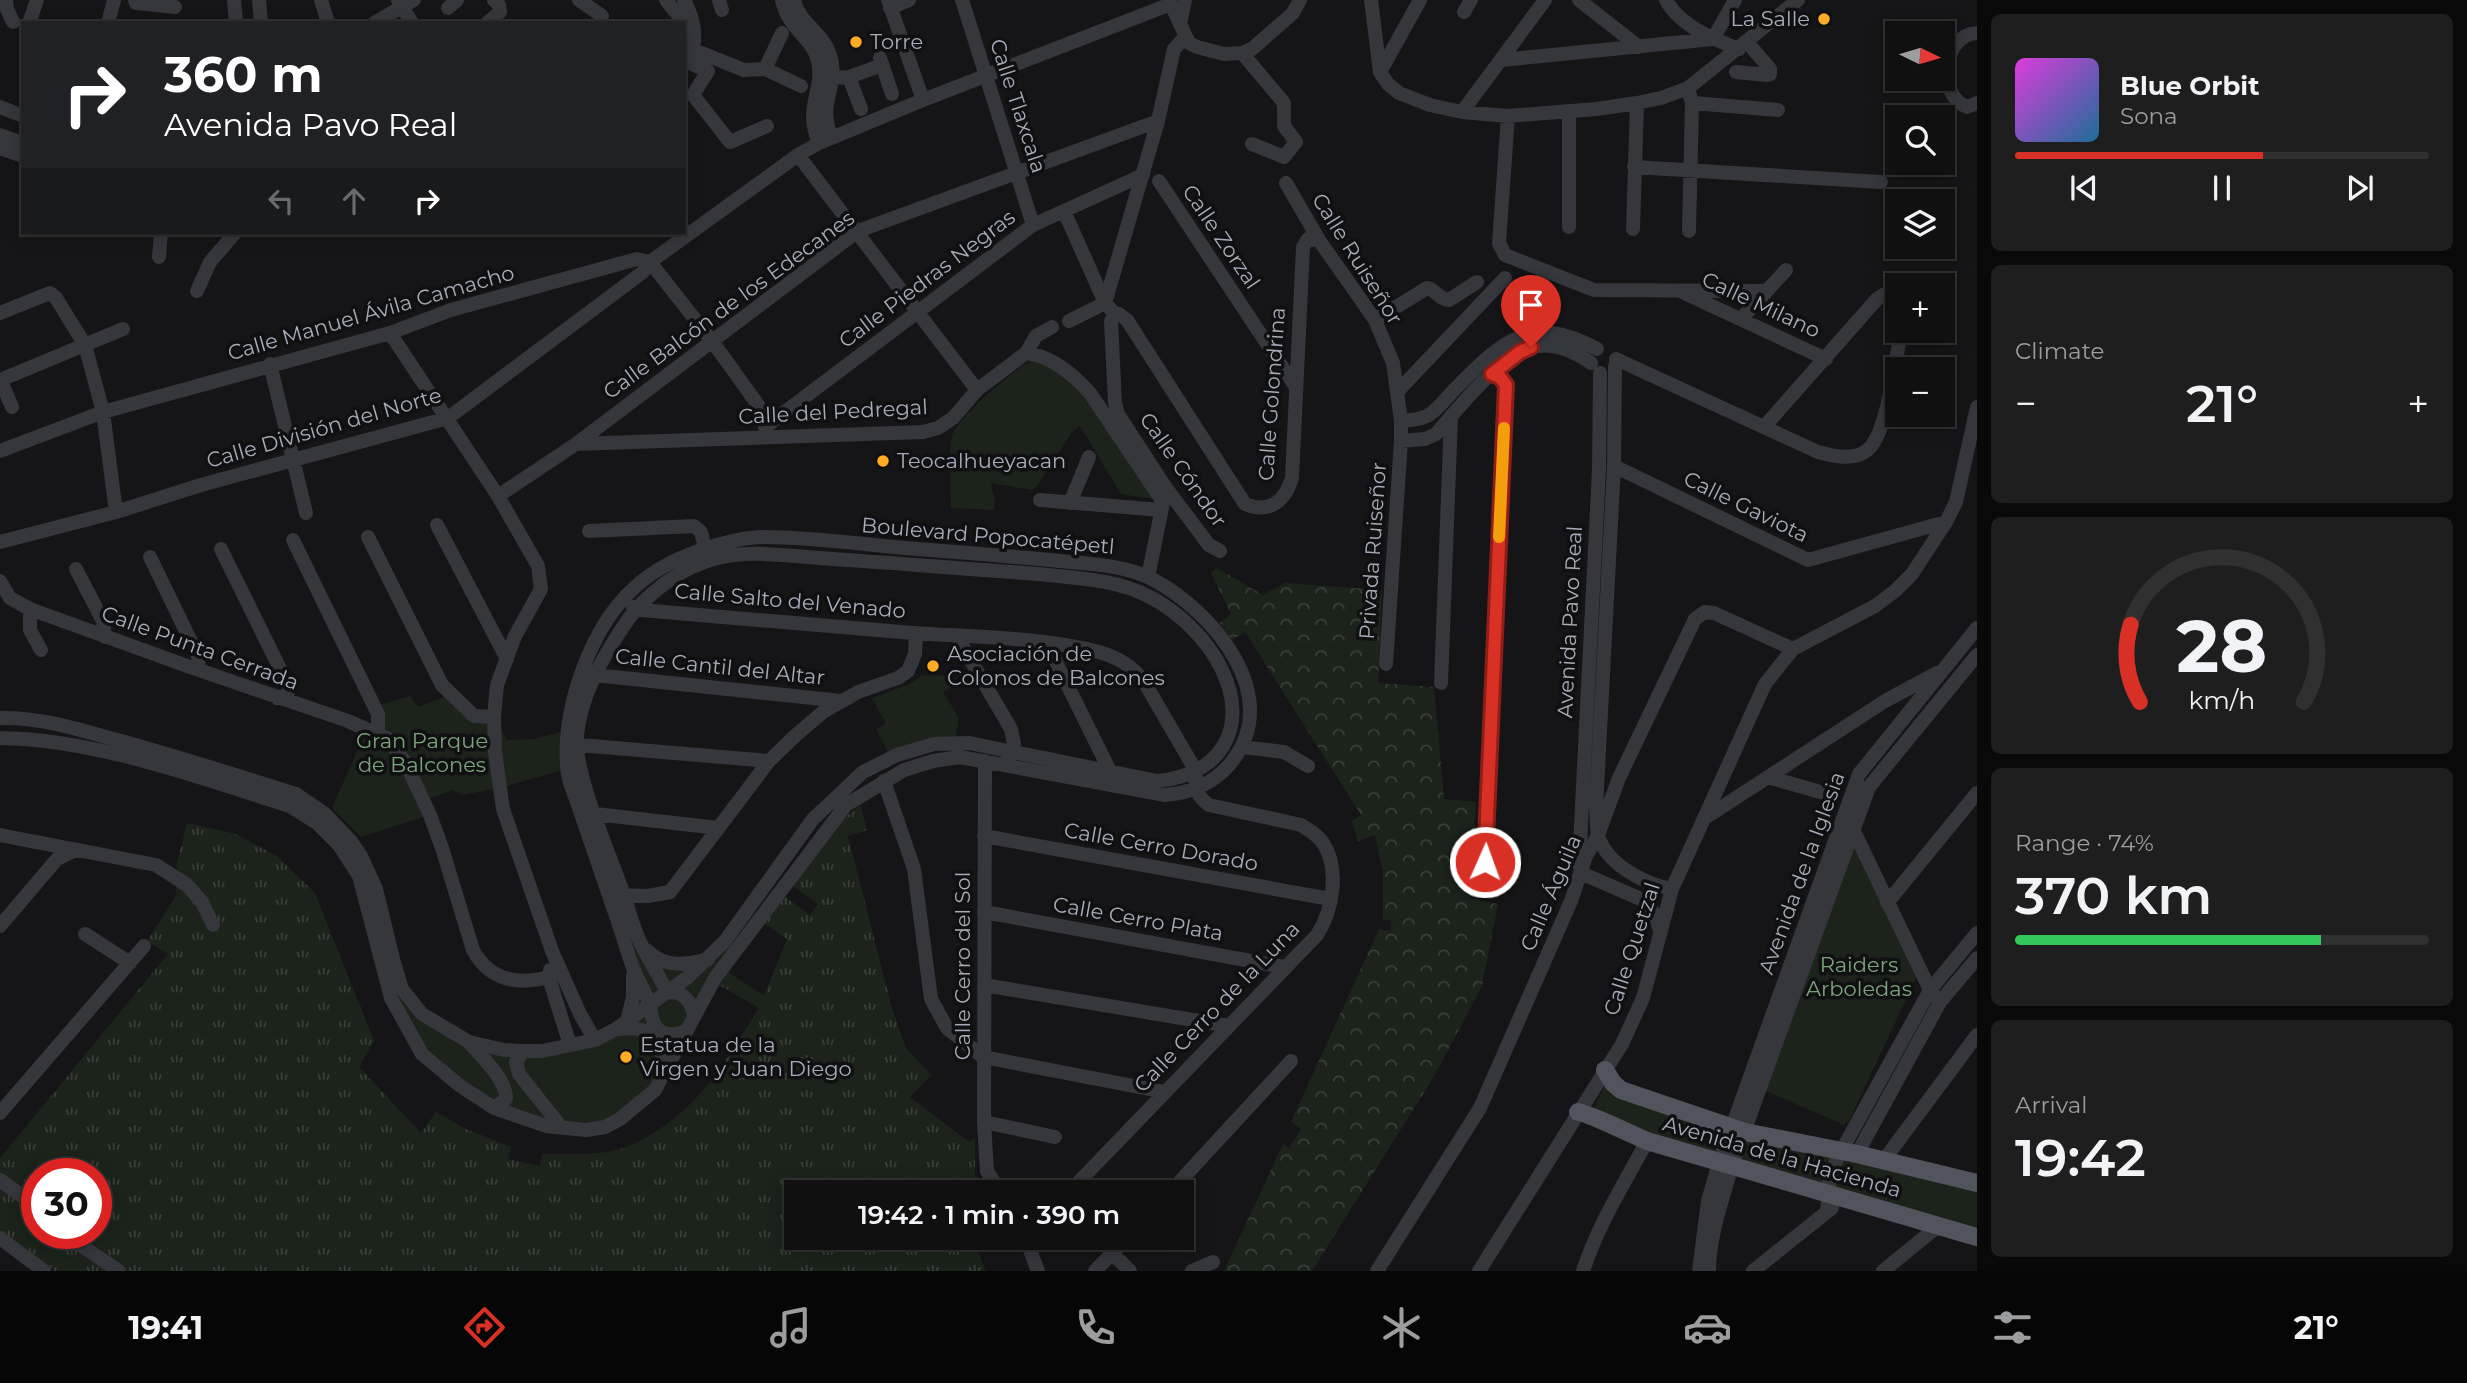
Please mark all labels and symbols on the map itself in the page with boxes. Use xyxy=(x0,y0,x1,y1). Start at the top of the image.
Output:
place label: La Salle xyxy=(1730,6,1810,31)
marker: La Salle xyxy=(1816,11,1832,27)
north arrow xyxy=(1885,21,1955,91)
place label: Torre xyxy=(870,29,923,54)
marker: Torre xyxy=(848,34,864,50)
street label: Calle Tlaxcala xyxy=(985,35,1052,176)
street label: Calle Zorzal xyxy=(1177,180,1265,294)
street label: Calle Ruiseñor xyxy=(1307,188,1408,329)
street label: Calle Piedras Negras xyxy=(834,204,1020,353)
street label: Calle Balcón de los Edecanes xyxy=(598,205,859,404)
street label: Calle Manuel Ávila Camacho xyxy=(225,260,517,365)
street label: Calle Milano xyxy=(1698,266,1824,343)
pin xyxy=(1501,275,1561,347)
street label: Calle Golondrina xyxy=(1253,306,1290,482)
street label: Calle División del Norte xyxy=(203,382,444,473)
street label: Calle del Pedregal xyxy=(738,394,928,429)
street label: Calle Cóndor xyxy=(1135,408,1232,532)
place label: Teocalhueyacan xyxy=(897,448,1066,473)
marker: Teocalhueyacan xyxy=(875,453,891,469)
street label: Privada Ruiseñor xyxy=(1354,461,1391,640)
street label: Calle Gaviota xyxy=(1680,466,1813,548)
street label: Boulevard Popocatépetl xyxy=(860,512,1116,559)
street label: Avenida Pavo Real xyxy=(1552,525,1587,719)
street label: Calle Salto del Venado xyxy=(673,578,907,623)
street label: Calle Punta Cerrada xyxy=(98,600,302,695)
place label: Asociación de Colonos de Balcones xyxy=(947,641,1165,690)
street label: Calle Cantil del Altar xyxy=(614,643,826,690)
marker: Asociación de Colonos de Balcones xyxy=(925,658,941,674)
park label: Gran Parque de Balcones xyxy=(356,728,488,777)
street label: Avenida de la Iglesia xyxy=(1753,768,1850,977)
street label: Calle Cerro Dorado xyxy=(1062,817,1260,876)
position arrow xyxy=(1448,825,1522,899)
street label: Calle Águila xyxy=(1515,831,1586,955)
street label: Calle Cerro del Sol xyxy=(950,872,975,1060)
street label: Calle Quetzal xyxy=(1598,879,1665,1018)
street label: Calle Cerro Plata xyxy=(1051,891,1225,946)
street label: Calle Cerro de la Luna xyxy=(1129,916,1305,1097)
park label: Raiders Arboledas xyxy=(1806,952,1912,1001)
place label: Estatua de la Virgen y Juan Diego xyxy=(640,1032,852,1081)
marker: Estatua de la Virgen y Juan Diego xyxy=(618,1049,634,1065)
street label: Avenida de la Hacienda xyxy=(1660,1111,1904,1203)
speed limit sign: 30 xyxy=(21,1158,112,1249)

